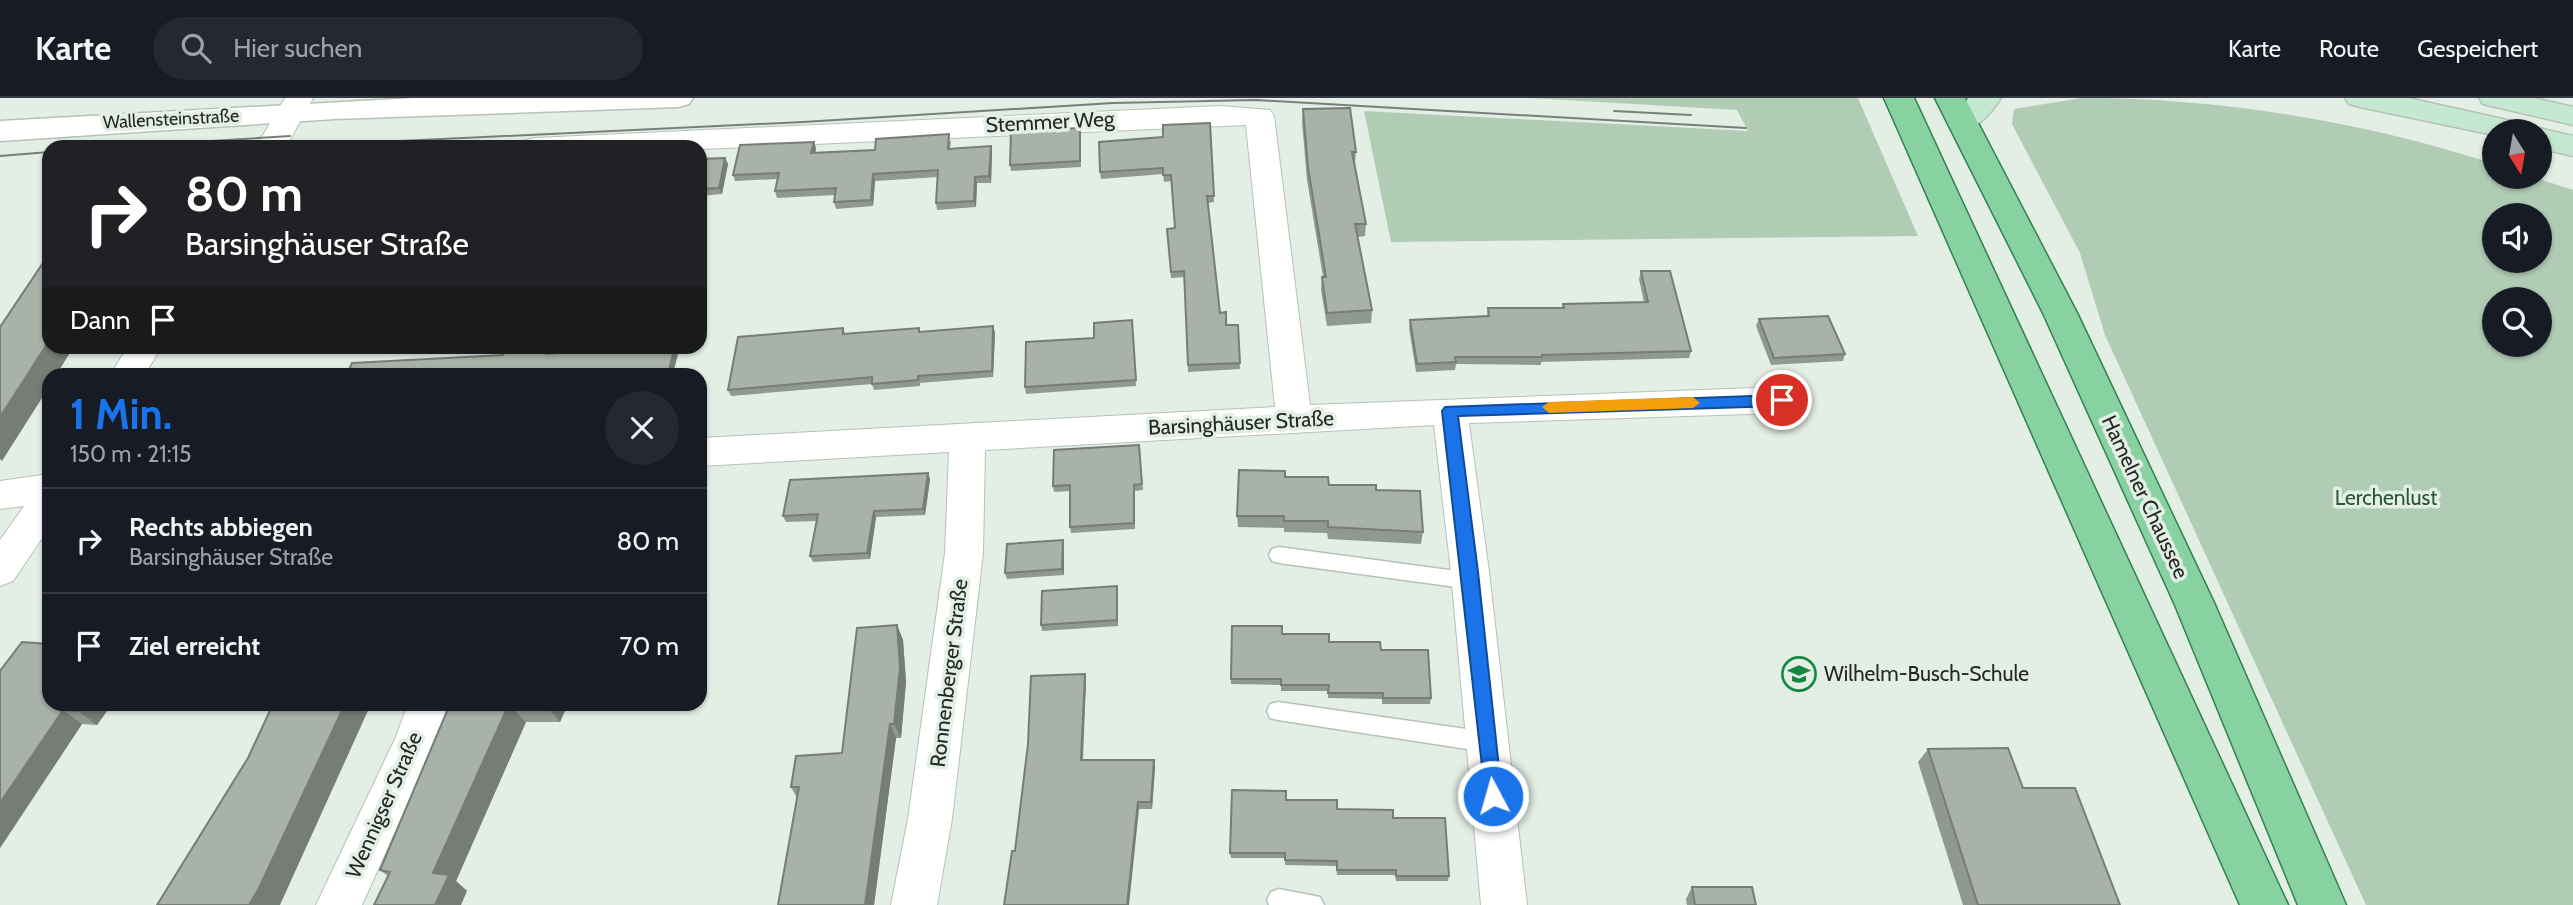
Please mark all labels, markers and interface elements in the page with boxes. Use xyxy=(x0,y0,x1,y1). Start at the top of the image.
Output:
search box xyxy=(153,17,643,80)
text: Karte xyxy=(35,28,111,68)
icon: search xyxy=(177,29,215,67)
text: Hier suchen xyxy=(233,32,362,64)
text: Karte xyxy=(2228,34,2281,63)
text: Route xyxy=(2319,34,2379,63)
text: Gespeichert xyxy=(2417,34,2538,63)
street label: Wallensteinstraße xyxy=(102,104,240,134)
street label: Stemmer Weg xyxy=(985,106,1116,137)
north arrow xyxy=(2482,119,2552,189)
map controls xyxy=(2482,119,2552,357)
text: 80 m xyxy=(185,164,303,223)
icon: right xyxy=(70,168,161,259)
button: sound xyxy=(2482,203,2552,273)
text: Barsinghäuser Straße xyxy=(185,224,469,263)
button: search xyxy=(2482,287,2552,357)
icon: arrive xyxy=(144,301,182,339)
text: Dann xyxy=(70,304,130,336)
pin xyxy=(1752,370,1812,430)
icon: arrive xyxy=(1763,381,1801,419)
text: 1 Min. xyxy=(70,388,172,440)
button: close xyxy=(605,391,679,465)
street label: Barsinghäuser Straße xyxy=(1147,405,1335,440)
street label: Hamelner Chaussee xyxy=(2097,411,2194,582)
text: 150 m · 21:15 xyxy=(70,440,191,468)
park label: Lerchenlust xyxy=(2335,485,2437,510)
text: Rechts abbiegen xyxy=(129,511,313,543)
icon: right xyxy=(70,522,108,560)
text: 80 m xyxy=(616,525,679,557)
text: Barsinghäuser Straße xyxy=(129,543,333,571)
street label: Ronnenberger Straße xyxy=(925,577,972,769)
icon: arrive xyxy=(70,627,108,665)
text: Ziel erreicht xyxy=(129,630,260,662)
text: 70 m xyxy=(619,630,679,662)
school or university icon: Wilhelm-Busch-Schule xyxy=(1780,655,1818,693)
place label: Wilhelm-Busch-Schule xyxy=(1824,661,2029,686)
street label: Wennigser Straße xyxy=(340,728,427,882)
position arrow xyxy=(1456,759,1530,833)

